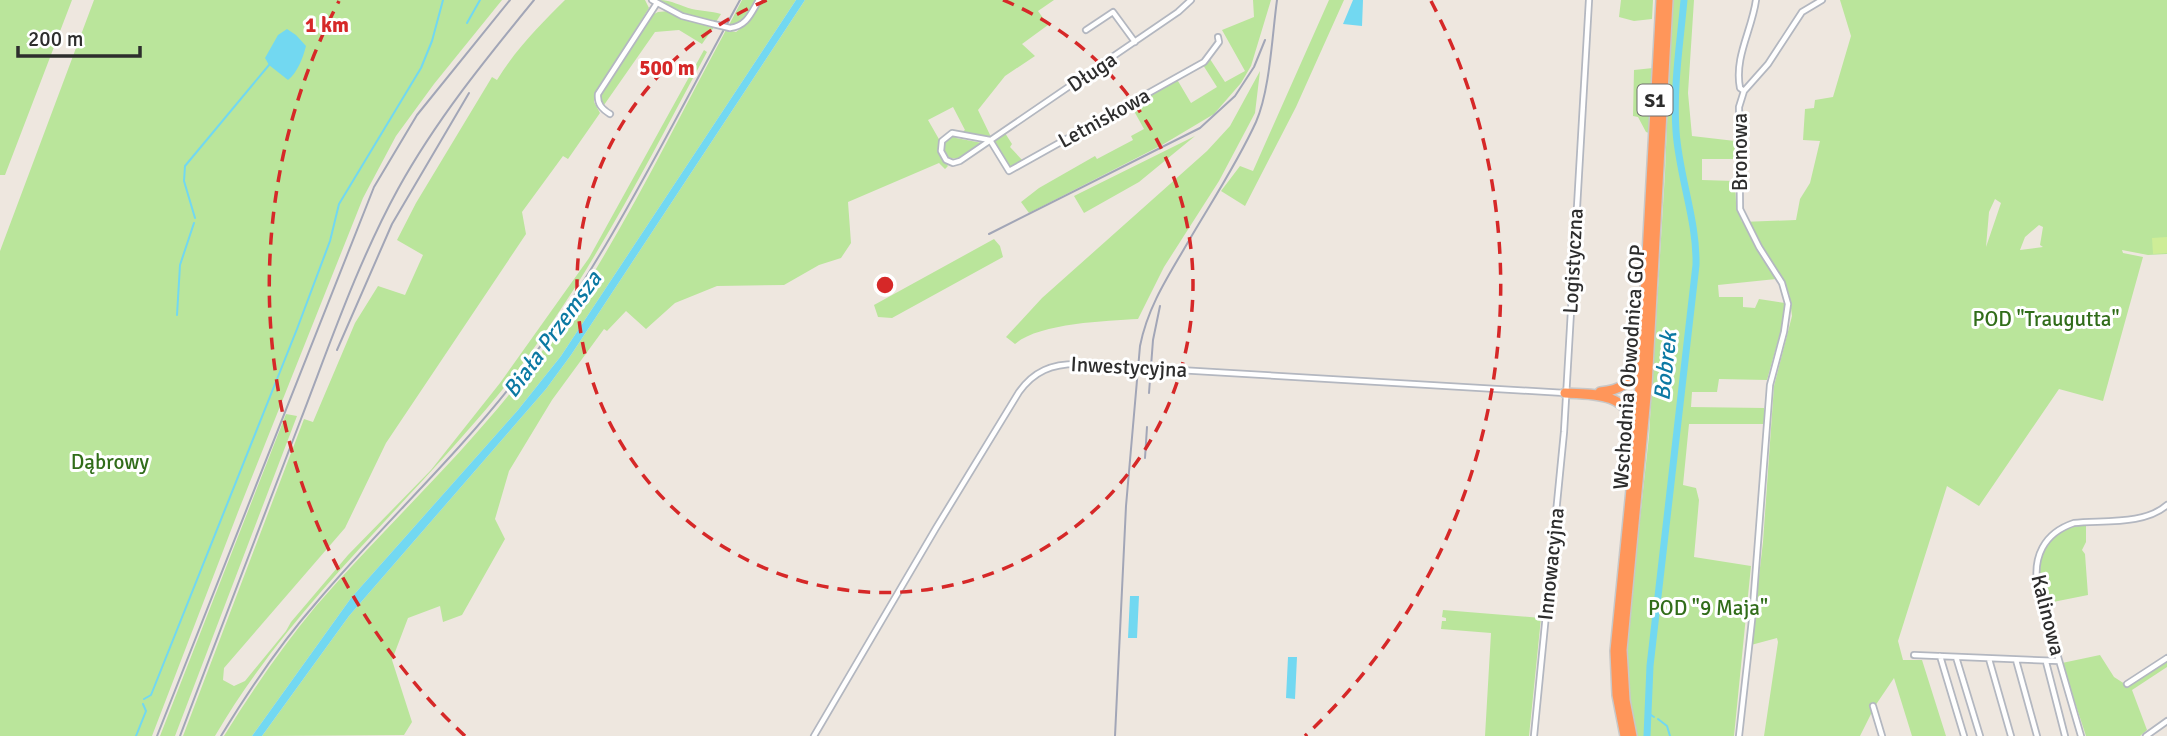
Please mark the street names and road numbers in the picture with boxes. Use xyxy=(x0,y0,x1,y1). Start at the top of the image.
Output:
street label: Długa xyxy=(1062,46,1122,98)
street label: Letniskowa xyxy=(1054,82,1154,154)
road number: S1 xyxy=(1638,85,1672,116)
street label: Bronowa xyxy=(1727,113,1753,191)
street label: Logistyczna xyxy=(1557,208,1589,314)
street label: Wschodnia Obwodnica GOP xyxy=(1607,244,1651,490)
street label: Inwestycyjna xyxy=(1070,351,1188,383)
street label: Innowacyjna xyxy=(1532,506,1570,622)
street label: Kalinowa xyxy=(2025,572,2071,658)

